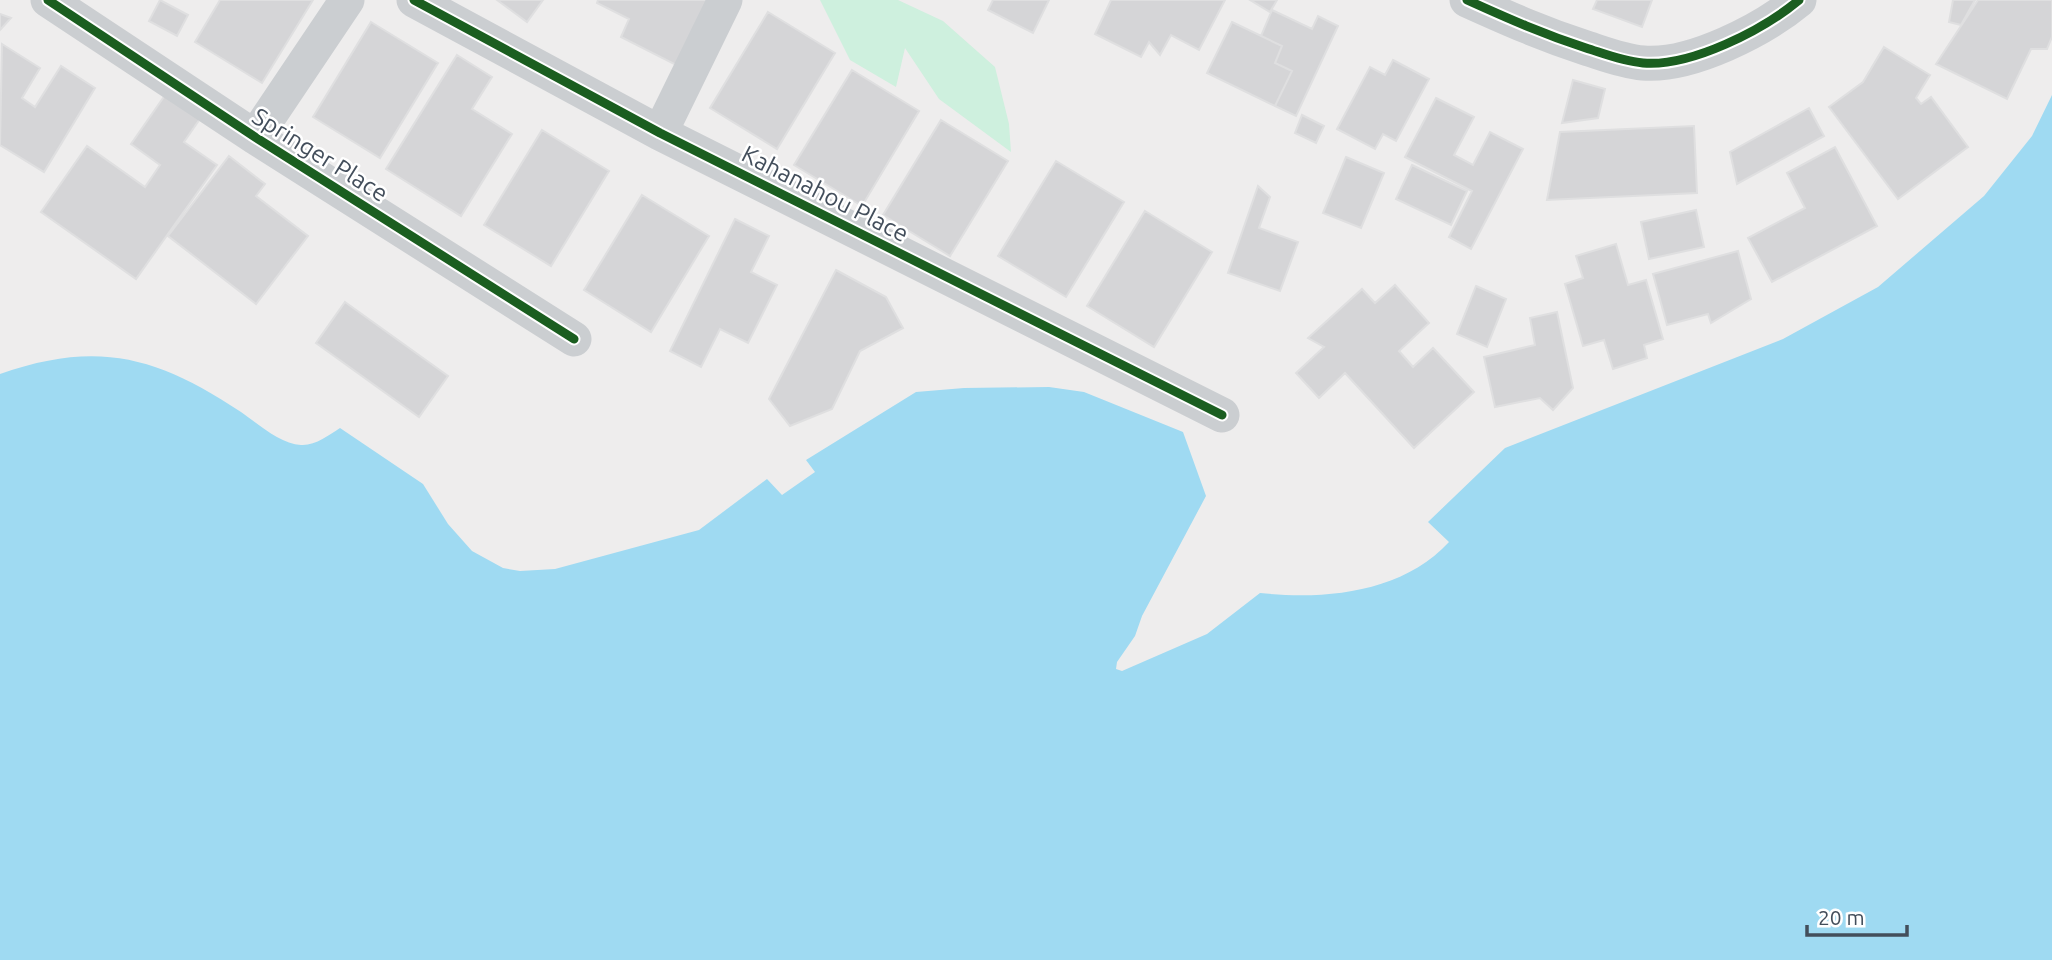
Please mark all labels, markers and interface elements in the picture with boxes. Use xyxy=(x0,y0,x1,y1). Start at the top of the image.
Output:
street label: Springer Place xyxy=(248,102,393,207)
street label: Kahanahou Place xyxy=(737,140,913,247)
scale bar xyxy=(1807,894,1907,938)
text: 20 m xyxy=(1818,905,1865,929)

